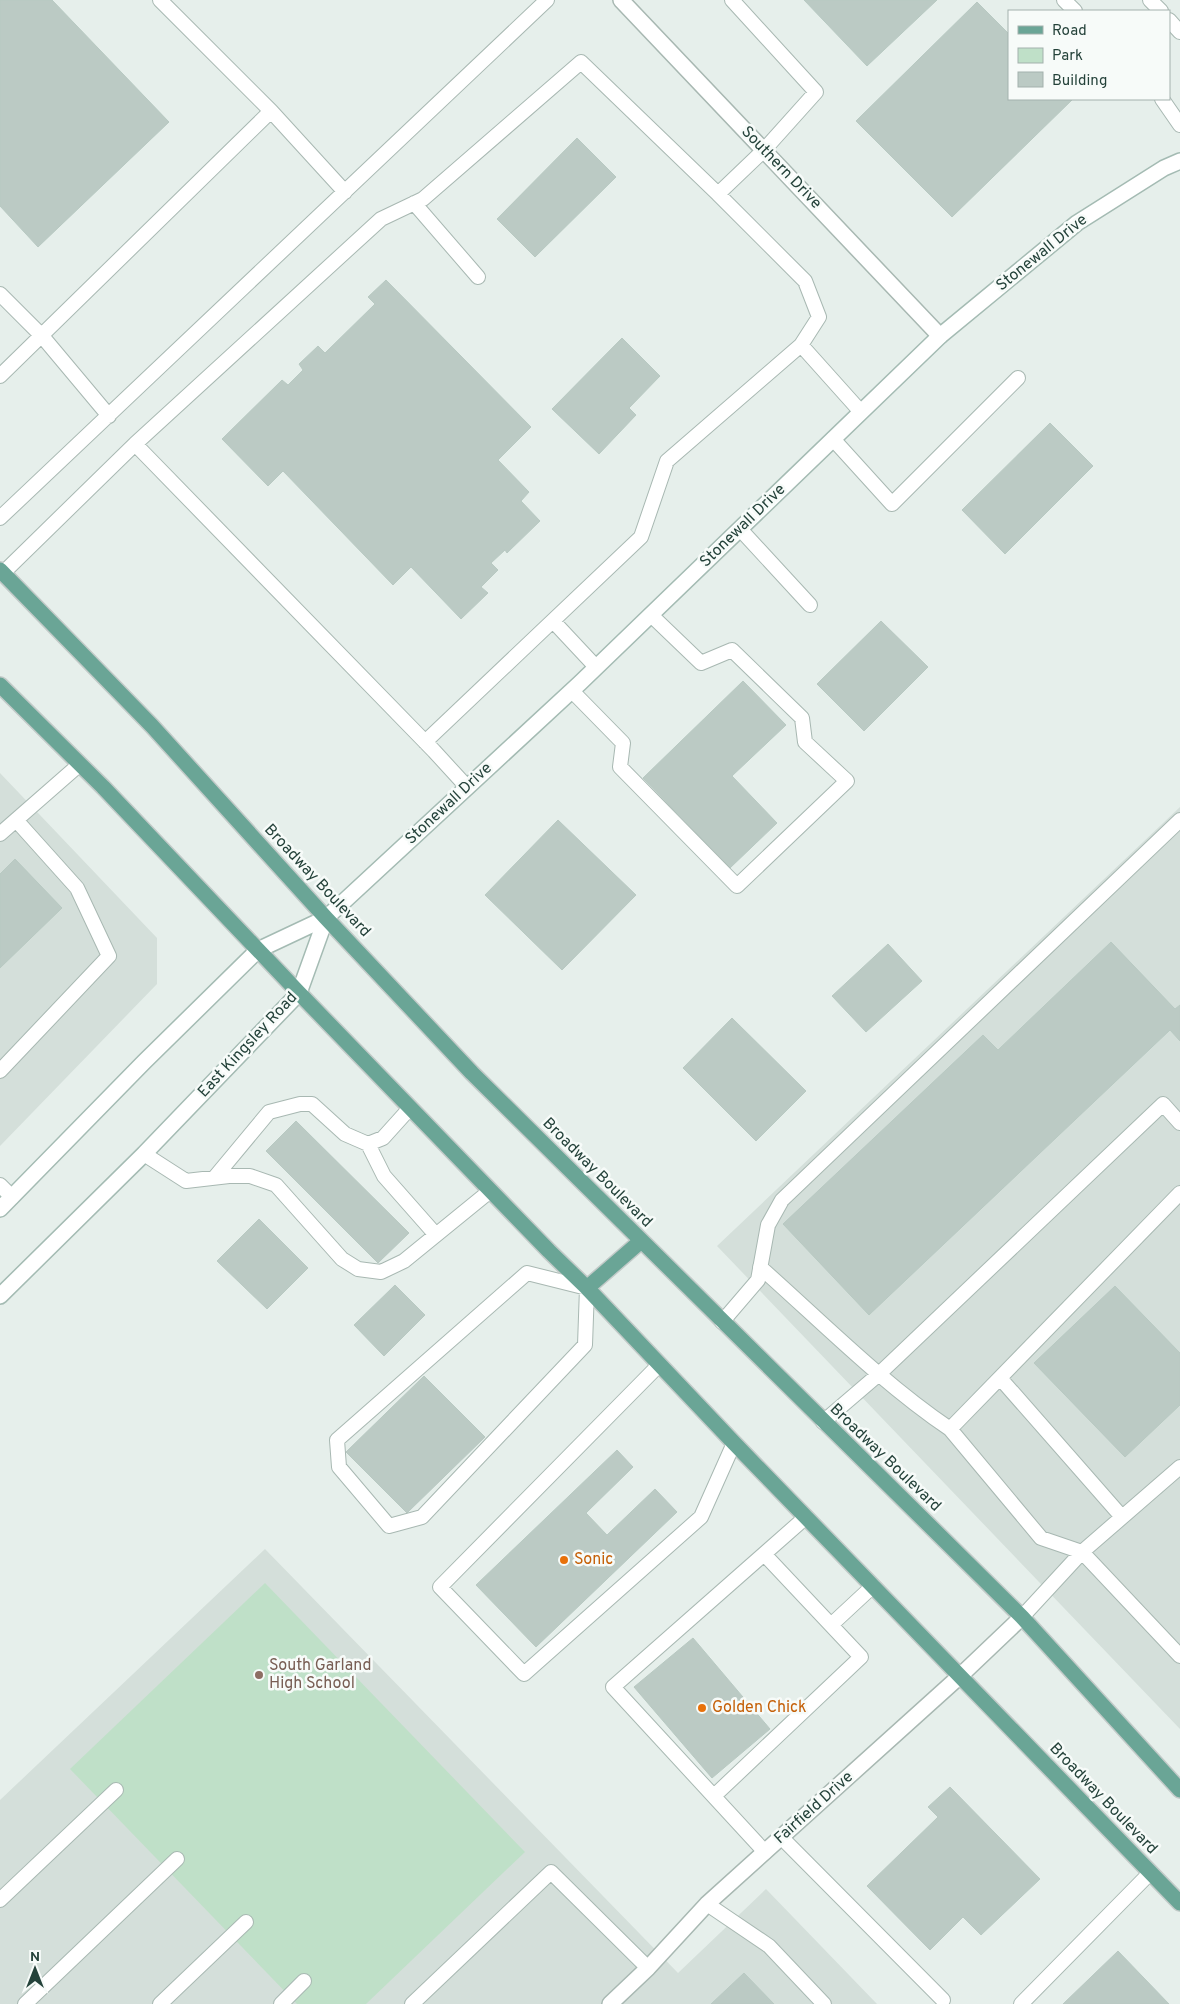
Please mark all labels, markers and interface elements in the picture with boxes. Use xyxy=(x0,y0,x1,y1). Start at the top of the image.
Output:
legend xyxy=(1008,10,1170,100)
text: Road xyxy=(1052,22,1087,41)
text: Park xyxy=(1052,47,1083,66)
text: Building xyxy=(1052,72,1107,91)
street label: Southern Drive xyxy=(736,122,826,214)
street label: Stonewall Drive xyxy=(992,210,1092,296)
street label: Stonewall Drive xyxy=(696,480,790,572)
street label: Stonewall Drive xyxy=(401,759,497,849)
street label: Broadway Boulevard xyxy=(259,820,375,942)
street label: East Kingsley Road xyxy=(194,988,302,1102)
street label: Broadway Boulevard xyxy=(538,1114,656,1232)
street label: Broadway Boulevard xyxy=(825,1400,945,1516)
place label: Sonic xyxy=(574,1550,613,1570)
marker: Sonic xyxy=(558,1554,570,1566)
place label: South Garland High School xyxy=(269,1656,372,1694)
marker: South Garland High School xyxy=(253,1669,265,1681)
place label: Golden Chick xyxy=(712,1698,807,1718)
marker: Golden Chick xyxy=(696,1702,708,1714)
street label: Broadway Boulevard xyxy=(1045,1739,1161,1859)
street label: Fairfield Drive xyxy=(770,1767,858,1849)
north arrow xyxy=(10,1944,60,1994)
text: N xyxy=(30,1949,40,1966)

